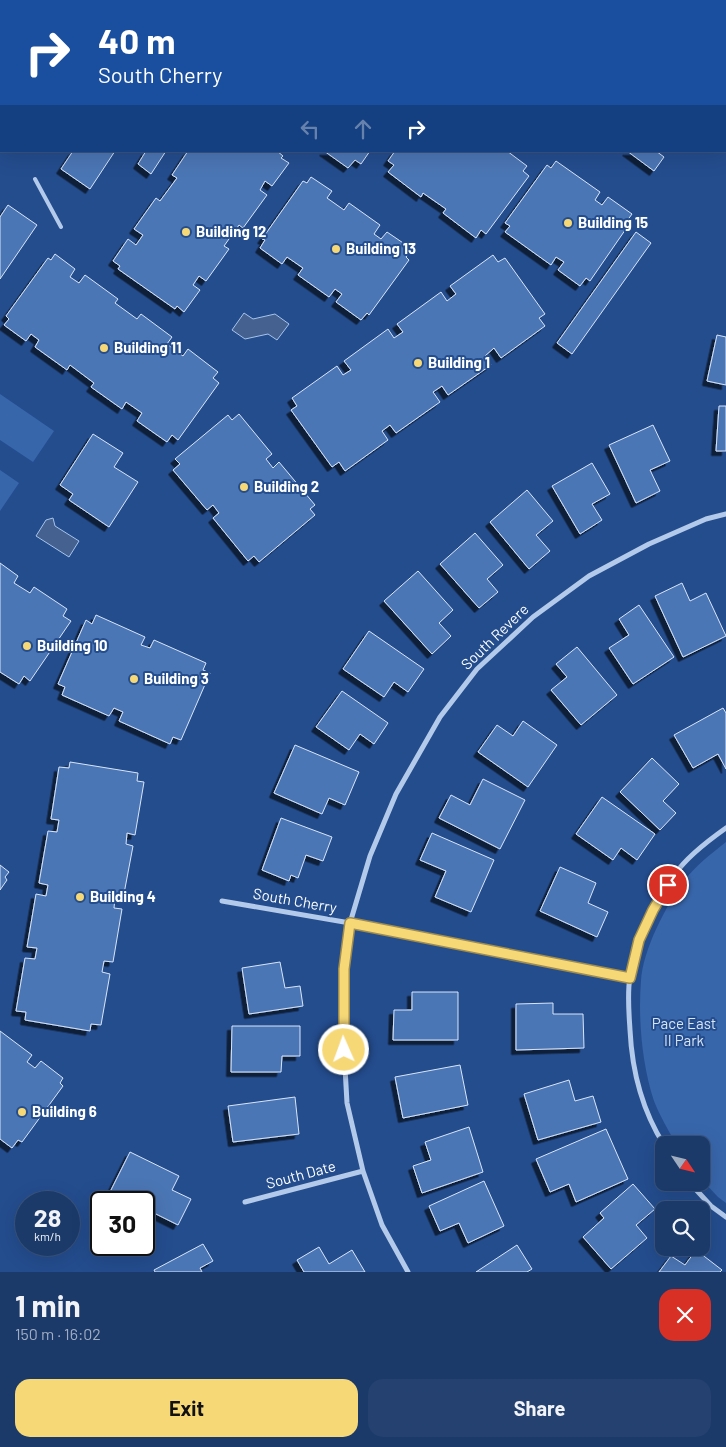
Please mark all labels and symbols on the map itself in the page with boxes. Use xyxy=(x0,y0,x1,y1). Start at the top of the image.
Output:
place label: Building 15 xyxy=(578,213,648,231)
marker: Building 15 xyxy=(562,217,574,229)
place label: Building 12 xyxy=(196,222,266,240)
marker: Building 12 xyxy=(180,226,192,238)
place label: Building 13 xyxy=(346,239,416,257)
marker: Building 13 xyxy=(330,243,342,255)
place label: Building 11 xyxy=(114,338,181,356)
marker: Building 11 xyxy=(98,342,110,354)
place label: Building 1 xyxy=(428,353,490,371)
marker: Building 1 xyxy=(412,357,424,369)
place label: Building 2 xyxy=(254,477,319,495)
marker: Building 2 xyxy=(238,481,250,493)
street label: South Revere xyxy=(457,600,532,673)
place label: Building 10 xyxy=(37,636,108,654)
marker: Building 10 xyxy=(21,640,33,652)
place label: Building 3 xyxy=(144,669,209,687)
marker: Building 3 xyxy=(128,673,140,685)
pin xyxy=(647,864,689,906)
street label: South Cherry xyxy=(252,884,339,916)
place label: Building 4 xyxy=(90,887,156,905)
marker: Building 4 xyxy=(74,891,86,903)
park label: Pace East II Park xyxy=(652,1014,716,1049)
position arrow xyxy=(317,1023,369,1075)
place label: Building 6 xyxy=(32,1102,97,1120)
marker: Building 6 xyxy=(16,1106,28,1118)
north arrow xyxy=(655,1136,710,1191)
street label: South Date xyxy=(264,1156,338,1192)
speed limit sign: 30 xyxy=(90,1191,155,1256)

